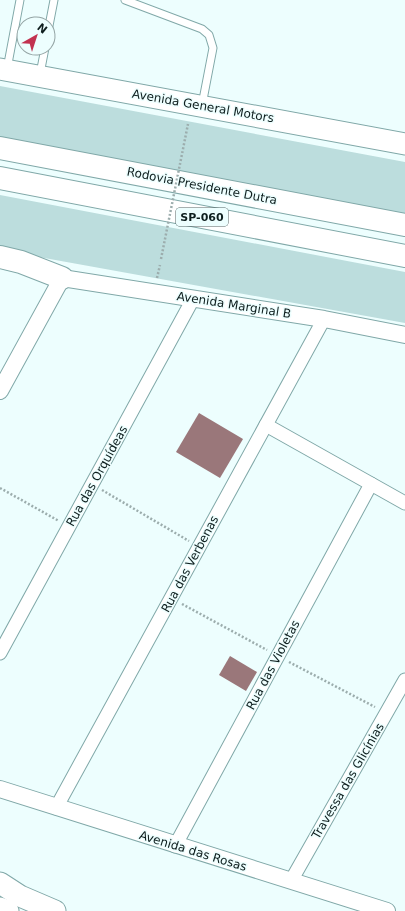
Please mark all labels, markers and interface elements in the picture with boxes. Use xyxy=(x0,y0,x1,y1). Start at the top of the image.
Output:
north arrow xyxy=(16,16,56,56)
text: N xyxy=(34,21,50,37)
street label: Avenida General Motors xyxy=(131,87,275,125)
street label: Rodovia Presidente Dutra xyxy=(126,165,278,207)
road number: SP-060 xyxy=(176,208,228,226)
street label: Avenida Marginal B xyxy=(176,289,292,321)
street label: Rua das Orquídeas xyxy=(63,423,131,529)
street label: Rua das Verbenas xyxy=(159,513,221,615)
street label: Rua das Violetas xyxy=(244,618,302,712)
street label: Travessa das Glicínias xyxy=(309,721,387,842)
street label: Avenida das Rosas xyxy=(138,828,248,874)

